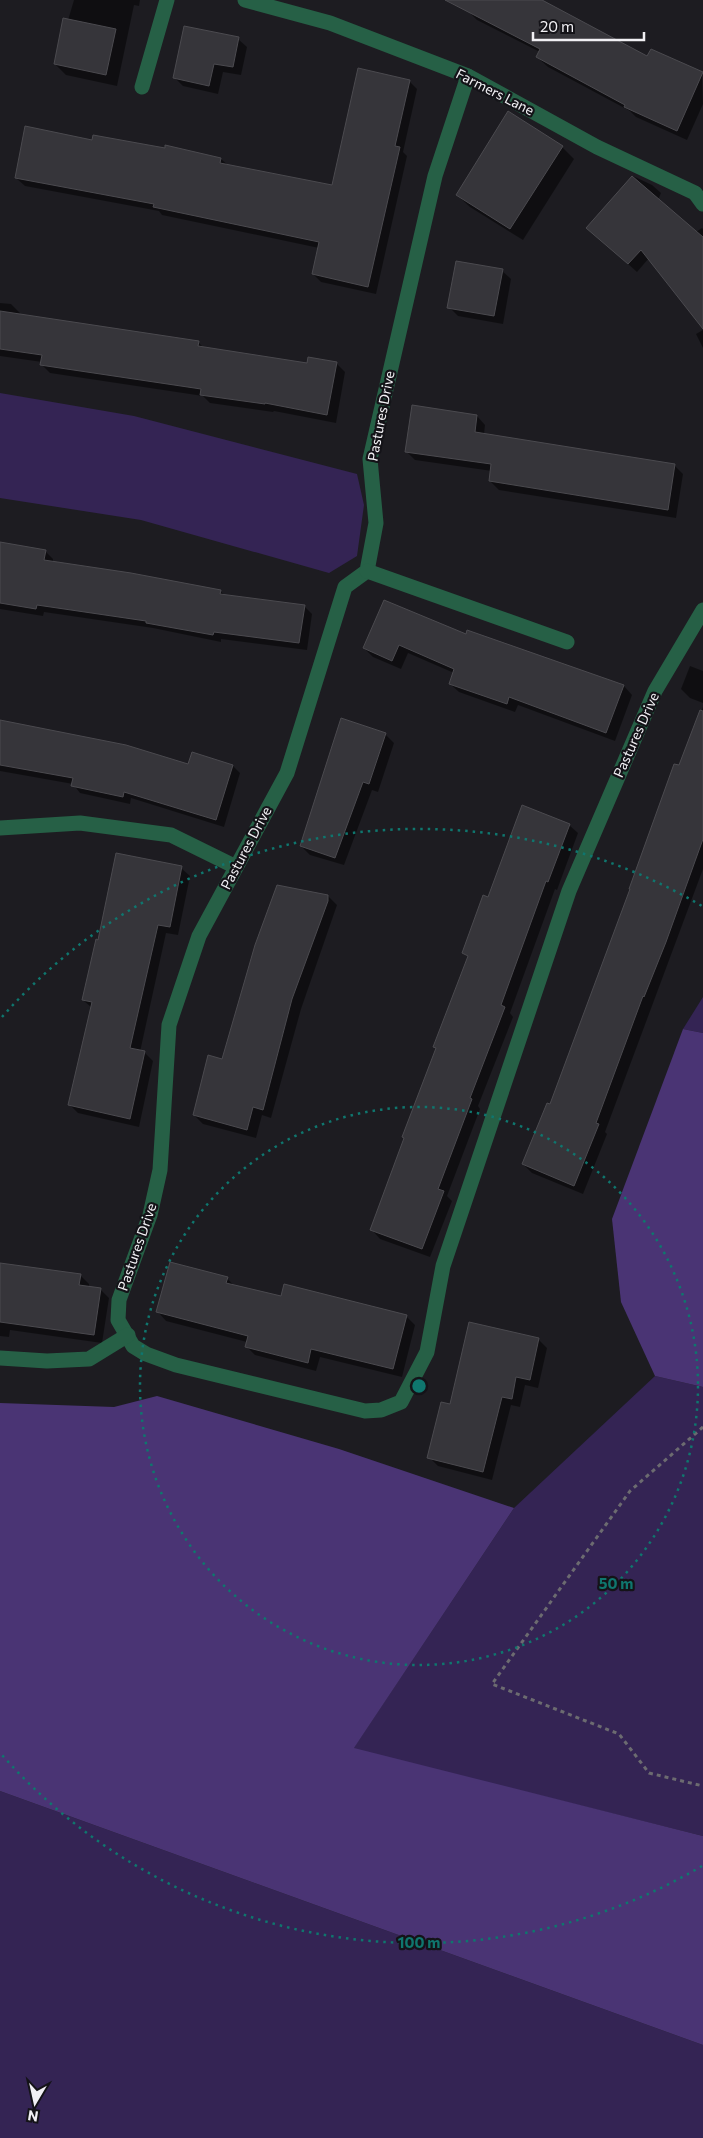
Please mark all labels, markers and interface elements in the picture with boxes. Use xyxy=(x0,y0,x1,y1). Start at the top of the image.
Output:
scale bar xyxy=(533,10,644,42)
text: 20 m xyxy=(540,17,574,35)
street label: Farmers Lane xyxy=(453,65,537,119)
street label: Pastures Drive xyxy=(363,369,398,462)
street label: Pastures Drive xyxy=(609,689,662,780)
street label: Pastures Drive xyxy=(217,803,275,892)
street label: Pastures Drive xyxy=(114,1201,159,1293)
centre of rings xyxy=(410,1377,428,1395)
text: 50 m xyxy=(599,1574,633,1592)
text: 100 m xyxy=(398,1933,440,1951)
north arrow xyxy=(10,2078,60,2128)
text: N xyxy=(26,2107,39,2126)

